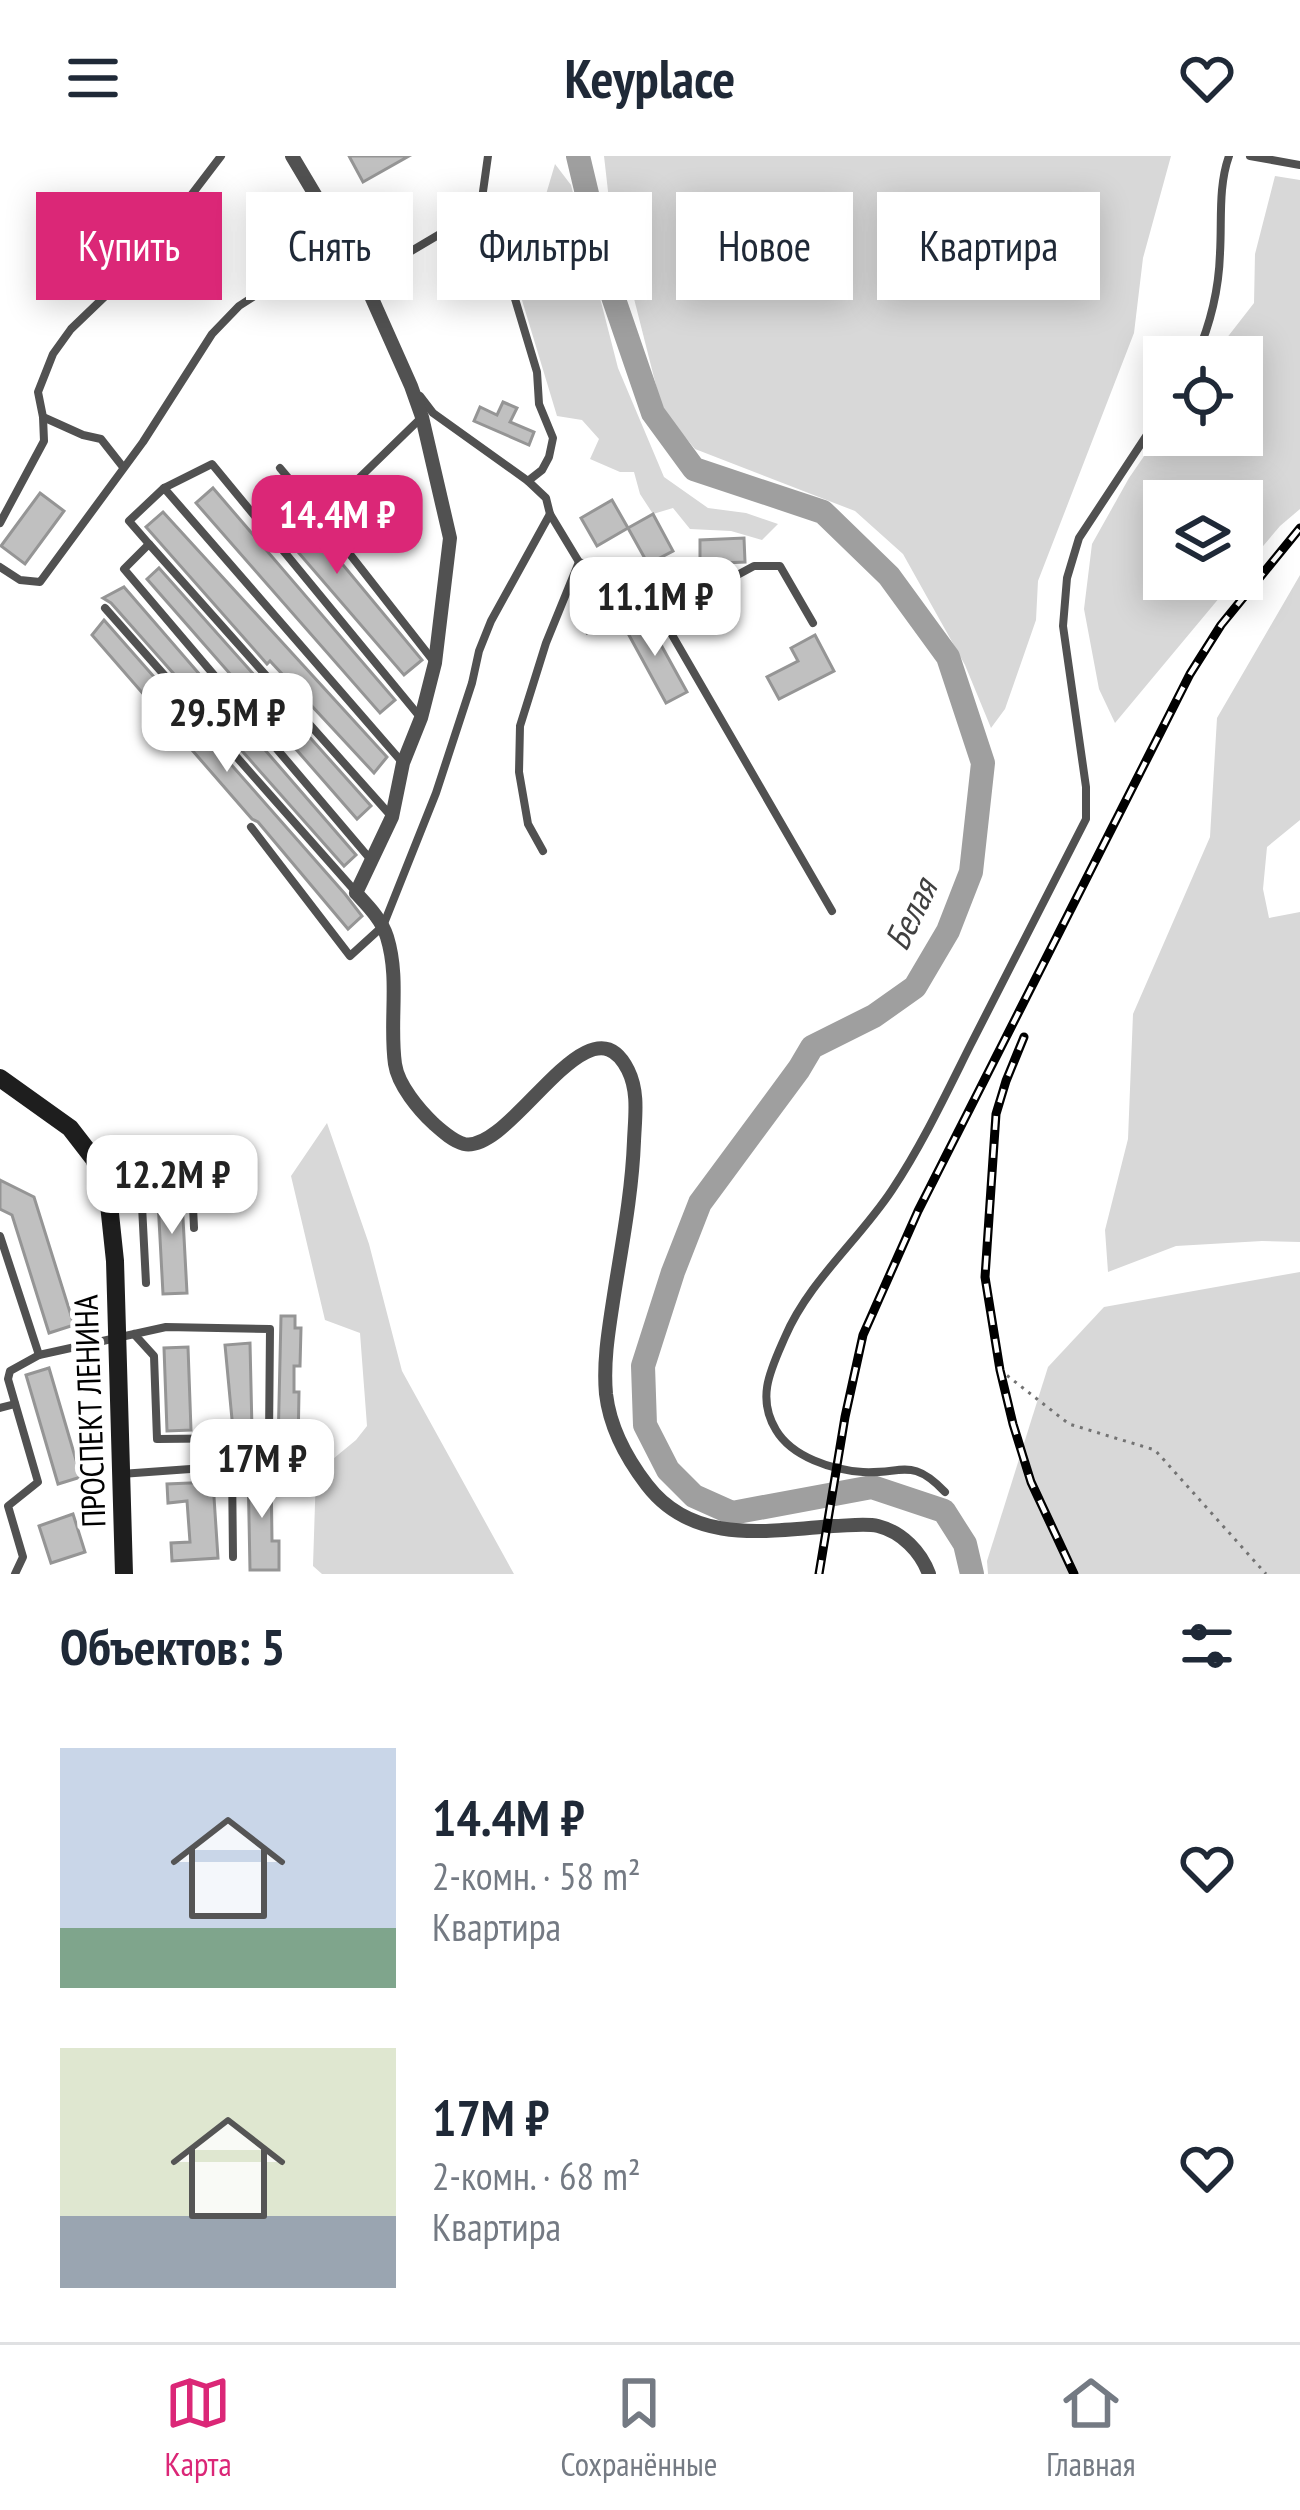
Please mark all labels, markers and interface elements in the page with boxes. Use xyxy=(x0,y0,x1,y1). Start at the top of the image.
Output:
text: Keyplace xyxy=(565,43,735,113)
icon: menu xyxy=(60,45,126,111)
icon: heart xyxy=(1174,45,1240,111)
chip: Купить xyxy=(36,192,222,300)
chip: Снять xyxy=(246,192,413,300)
chip: Фильтры xyxy=(437,192,652,300)
chip: Новое xyxy=(676,192,853,300)
chip: Квартира xyxy=(877,192,1100,300)
map controls xyxy=(1143,336,1263,600)
button: locate xyxy=(1143,336,1263,456)
pin: 14.4M ₽ xyxy=(226,475,448,577)
button: layers xyxy=(1143,480,1263,600)
text: 14.4M ₽ xyxy=(279,488,395,539)
pin: 11.1M ₽ xyxy=(544,557,766,659)
text: 11.1M ₽ xyxy=(597,570,713,621)
pin: 29.5M ₽ xyxy=(116,673,338,775)
text: 29.5M ₽ xyxy=(169,686,285,737)
water label: Белая xyxy=(873,868,949,957)
pin: 12.2M ₽ xyxy=(61,1135,283,1237)
text: 12.2M ₽ xyxy=(114,1148,230,1199)
street label: ПРОСПЕКТ ЛЕНИНА xyxy=(63,1294,115,1528)
pin: 17M ₽ xyxy=(178,1419,346,1521)
text: 17M ₽ xyxy=(217,1432,307,1483)
text: Объектов: 5 xyxy=(60,1613,285,1679)
icon: filters xyxy=(1174,1613,1240,1679)
text: 14.4M ₽ xyxy=(432,1784,585,1850)
icon: home xyxy=(156,1796,300,1940)
icon: heart xyxy=(1174,1835,1240,1901)
text: 2-комн. · 58 m² xyxy=(432,1850,641,1901)
text: Квартира xyxy=(432,1901,561,1952)
text: 17M ₽ xyxy=(432,2084,549,2150)
icon: home xyxy=(156,2096,300,2240)
icon: heart xyxy=(1174,2135,1240,2201)
text: 2-комн. · 68 m² xyxy=(432,2150,641,2201)
text: Квартира xyxy=(432,2201,561,2252)
tab: Карта xyxy=(164,2370,232,2485)
tab: Сохранённые xyxy=(560,2370,718,2485)
tab: Главная xyxy=(1046,2370,1136,2485)

